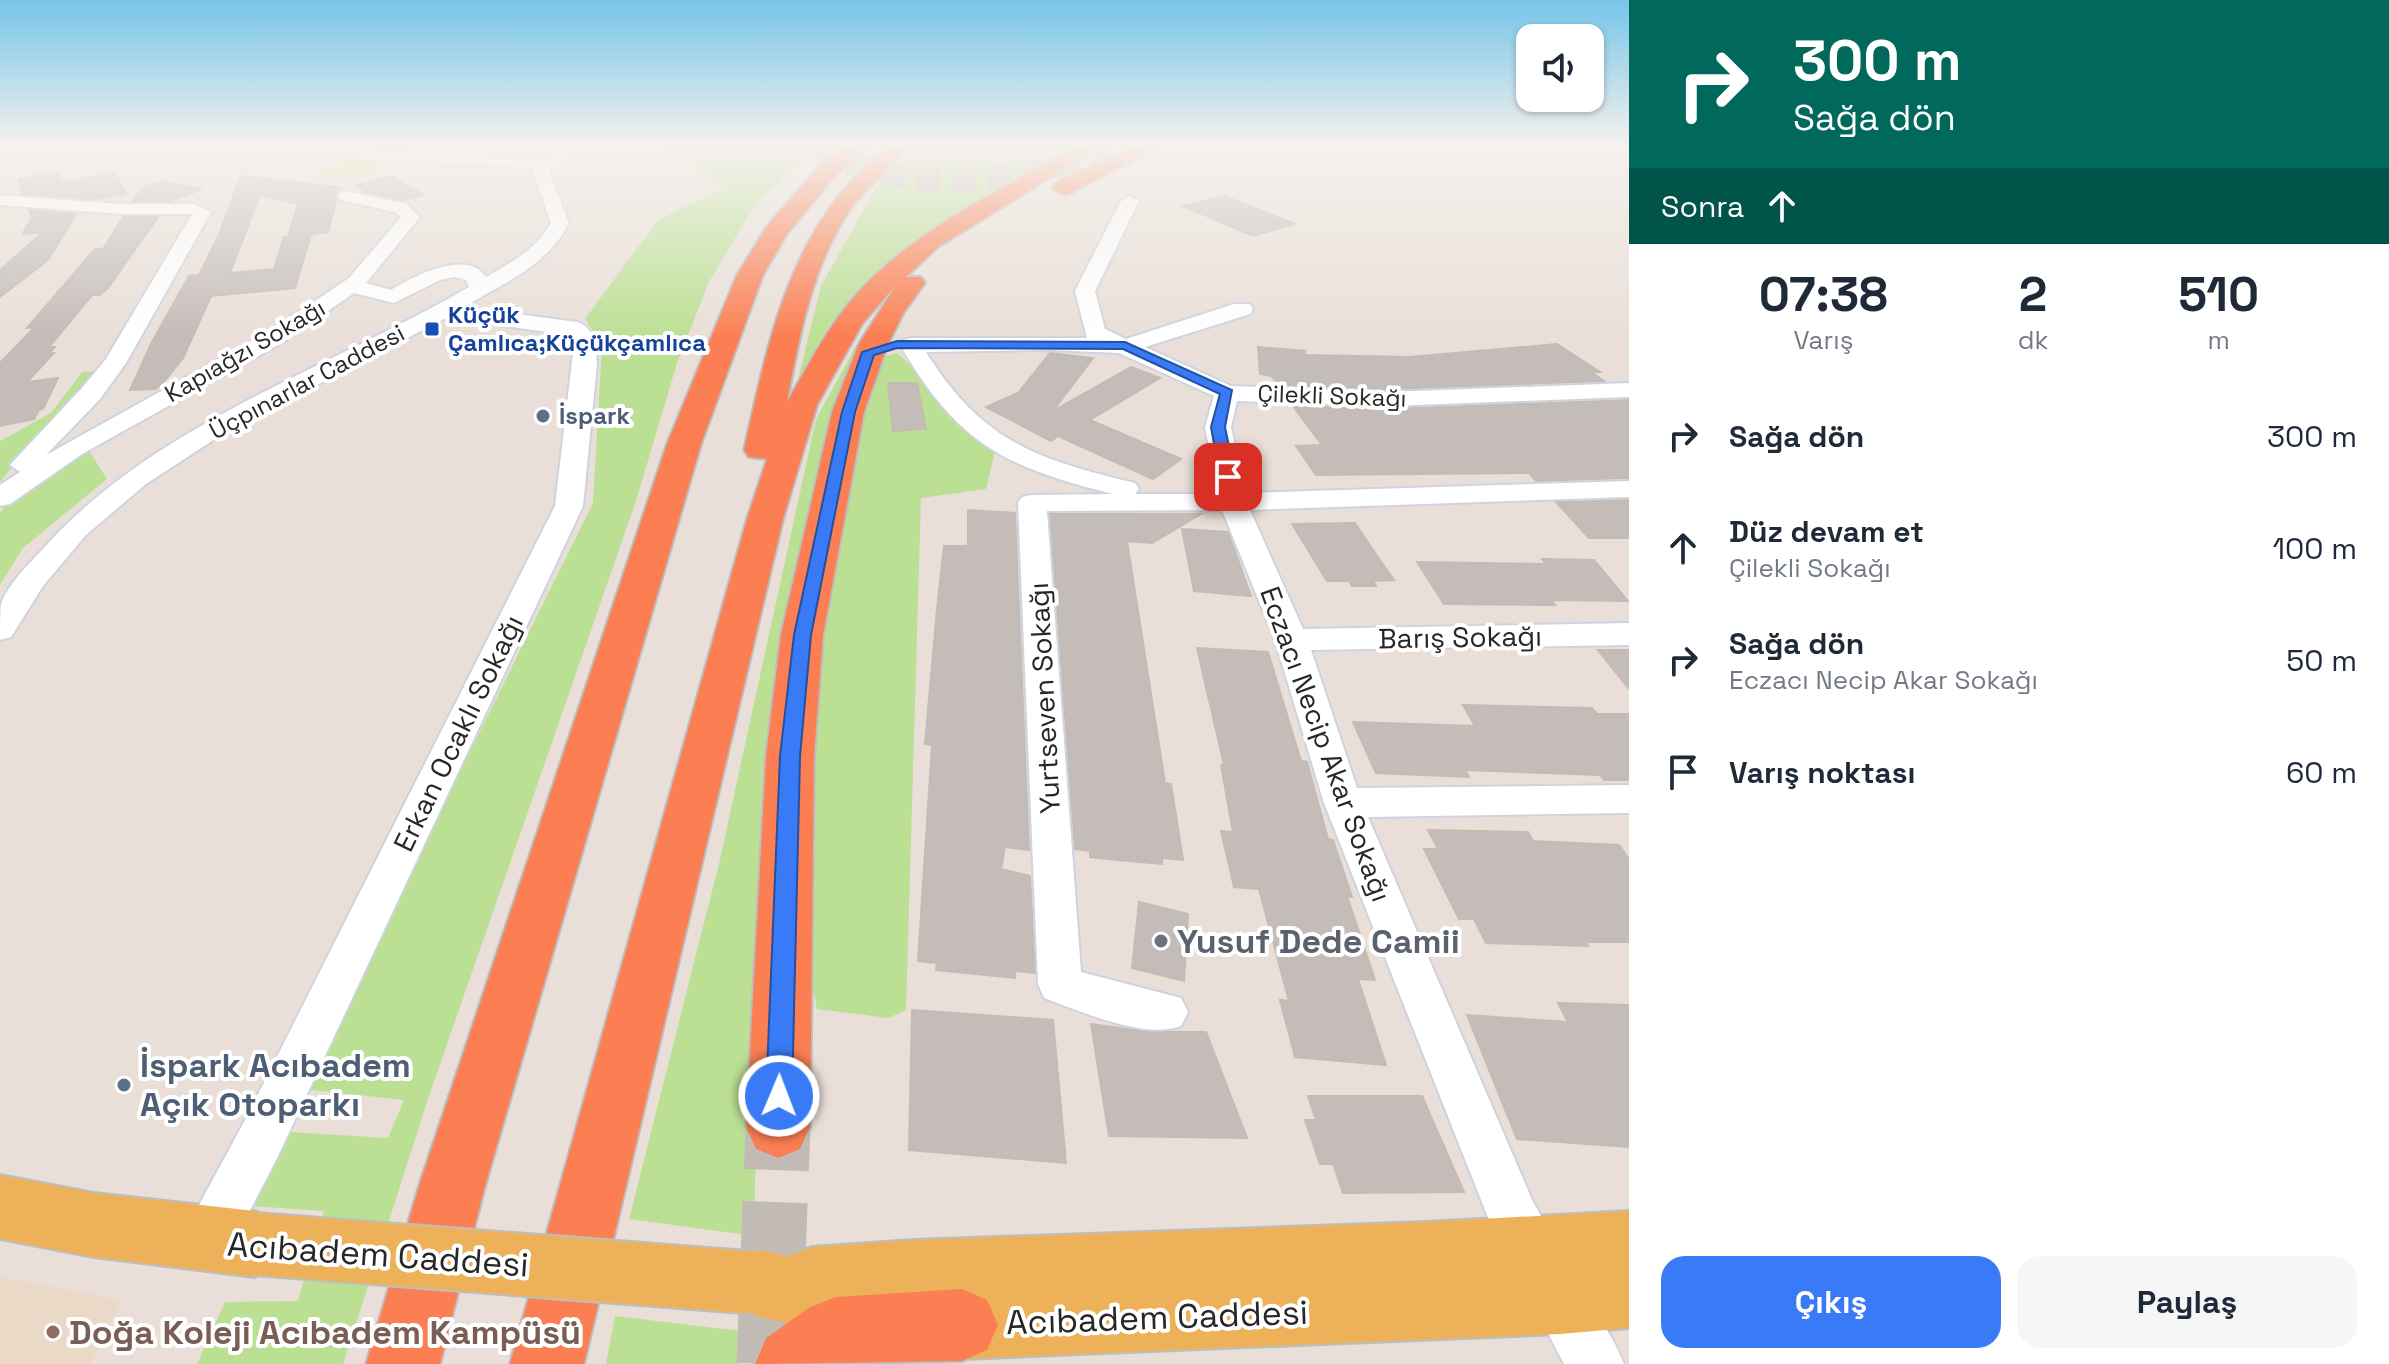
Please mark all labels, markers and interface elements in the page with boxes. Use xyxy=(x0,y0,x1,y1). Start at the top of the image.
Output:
map controls xyxy=(1516,24,1604,112)
button: sound xyxy=(1516,24,1604,112)
text: 300 m xyxy=(1793,25,1962,96)
icon: right xyxy=(1661,32,1765,136)
text: Sağa dön xyxy=(1793,95,1956,141)
icon: ahead xyxy=(1760,184,1804,228)
text: Sonra xyxy=(1661,187,1744,226)
text: 07:38 xyxy=(1759,264,1888,325)
text: 2 xyxy=(2019,264,2047,325)
text: 510 xyxy=(2178,264,2259,325)
street label: Kapıağzı Sokağı xyxy=(159,292,331,409)
place label: Küçük Çamlıca;Küçükçamlıca xyxy=(448,299,706,358)
street label: Üçpınarlar Caddesi xyxy=(204,317,410,446)
marker: Küçük Çamlıca;Küçükçamlıca xyxy=(423,320,441,338)
text: Varış xyxy=(1793,323,1853,357)
text: dk xyxy=(2018,323,2048,357)
text: m xyxy=(2208,323,2230,357)
street label: Çilekli Sokağı xyxy=(1257,377,1407,414)
place label: İspark xyxy=(559,400,631,431)
marker: İspark xyxy=(534,407,552,425)
icon: right xyxy=(1661,414,1705,458)
text: Sağa dön xyxy=(1729,417,1864,456)
text: 300 m xyxy=(2267,417,2357,456)
pin xyxy=(1194,443,1262,511)
icon: arrive xyxy=(1206,455,1250,499)
text: Düz devam et xyxy=(1729,512,1924,551)
icon: ahead xyxy=(1661,526,1705,570)
text: 100 m xyxy=(2272,529,2357,568)
text: Çilekli Sokağı xyxy=(1729,551,1891,585)
street label: Yurtseven Sokağı xyxy=(1020,581,1068,815)
street label: Eczacı Necip Akar Sokağı xyxy=(1252,582,1400,906)
street label: Erkan Ocaklı Sokağı xyxy=(385,609,531,857)
street label: Barış Sokağı xyxy=(1378,618,1542,656)
text: Sağa dön xyxy=(1729,624,1864,663)
icon: right xyxy=(1661,638,1705,682)
text: 50 m xyxy=(2286,641,2357,680)
text: Eczacı Necip Akar Sokağı xyxy=(1729,663,2038,697)
icon: arrive xyxy=(1661,750,1705,794)
text: Varış noktası xyxy=(1729,753,1916,792)
text: 60 m xyxy=(2286,753,2357,792)
place label: Yusuf Dede Camii xyxy=(1177,920,1460,963)
marker: Yusuf Dede Camii xyxy=(1152,932,1170,950)
place label: İspark Acıbadem Açık Otoparkı xyxy=(140,1044,411,1126)
position arrow xyxy=(737,1054,821,1138)
marker: İspark Acıbadem Açık Otoparkı xyxy=(115,1076,133,1094)
street label: Acıbadem Caddesi xyxy=(226,1223,530,1286)
button: Çıkış xyxy=(1661,1256,2001,1348)
button: Paylaş xyxy=(2017,1256,2357,1348)
street label: Acıbadem Caddesi xyxy=(1005,1291,1309,1344)
place label: Doğa Koleji Acıbadem Kampüsü xyxy=(69,1311,581,1354)
marker: Doğa Koleji Acıbadem Kampüsü xyxy=(44,1323,62,1341)

